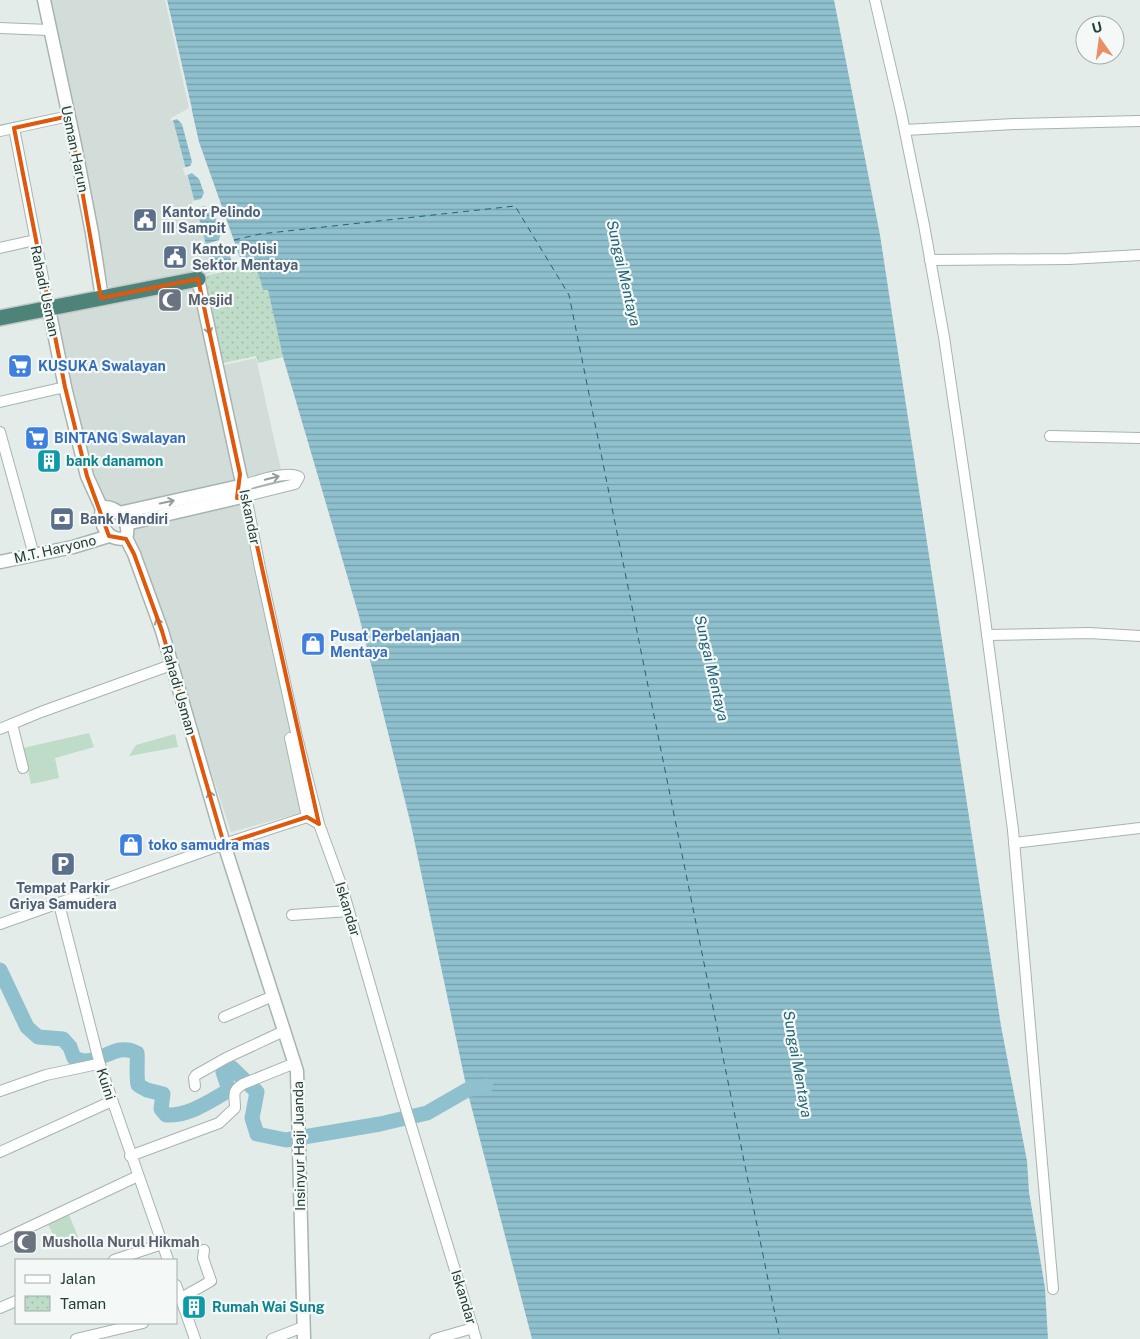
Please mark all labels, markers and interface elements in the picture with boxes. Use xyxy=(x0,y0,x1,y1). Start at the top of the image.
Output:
north arrow xyxy=(1075,15,1125,65)
text: U xyxy=(1090,18,1104,36)
street label: Usman Harun xyxy=(58,104,92,194)
place label: Kantor Pelindo III Sampit xyxy=(162,204,261,236)
public building icon: Kantor Pelindo III Sampit xyxy=(132,207,158,233)
water label: Sungai Mentaya xyxy=(604,218,644,328)
place label: Kantor Polisi Sektor Mentaya xyxy=(192,241,298,273)
street label: Rahadi Usman xyxy=(28,244,62,338)
public building icon: Kantor Polisi Sektor Mentaya xyxy=(162,244,188,270)
mosque icon: Mesjid xyxy=(157,287,183,313)
place label: Mesjid xyxy=(188,292,232,308)
one-way arrow xyxy=(204,319,213,335)
supermarket icon: KUSUKA Swalayan xyxy=(7,353,33,379)
place label: KUSUKA Swalayan xyxy=(38,358,166,374)
supermarket icon: BINTANG Swalayan xyxy=(24,425,50,451)
place label: BINTANG Swalayan xyxy=(54,430,186,446)
building icon: bank danamon xyxy=(36,448,62,474)
place label: bank danamon xyxy=(66,453,163,469)
one-way arrow xyxy=(263,473,279,482)
street label: Iskandar xyxy=(236,488,264,546)
one-way arrow xyxy=(158,497,174,506)
bank icon: Bank Mandiri xyxy=(49,506,75,532)
place label: Bank Mandiri xyxy=(80,511,168,527)
street label: M.T. Haryono xyxy=(12,532,98,566)
water label: Sungai Mentaya xyxy=(692,613,732,723)
one-way arrow xyxy=(154,618,163,633)
place label: Pusat Perbelanjaan Mentaya xyxy=(330,628,460,660)
shop icon: Pusat Perbelanjaan Mentaya xyxy=(300,631,326,657)
street label: Rahadi Usman xyxy=(158,643,200,737)
one-way arrow xyxy=(205,790,215,806)
shop icon: toko samudra mas xyxy=(118,832,144,858)
place label: toko samudra mas xyxy=(148,837,270,853)
parking icon: Tempat Parkir Griya Samudera xyxy=(50,851,76,877)
place label: Tempat Parkir Griya Samudera xyxy=(9,880,117,912)
street label: Iskandar xyxy=(332,880,364,938)
water label: Sungai Mentaya xyxy=(780,1009,816,1119)
street label: Kuini xyxy=(93,1066,119,1102)
street label: Insinyur Haji Juanda xyxy=(290,1081,308,1211)
mosque icon: Musholla Nurul Hikmah xyxy=(12,1229,38,1255)
place label: Musholla Nurul Hikmah xyxy=(42,1234,200,1250)
legend xyxy=(15,1259,178,1324)
street label: Iskandar xyxy=(448,1268,480,1326)
text: Jalan xyxy=(60,1270,96,1287)
building icon: Rumah Wai Sung xyxy=(181,1294,207,1320)
text: Taman xyxy=(60,1295,106,1312)
place label: Rumah Wai Sung xyxy=(212,1299,325,1315)

